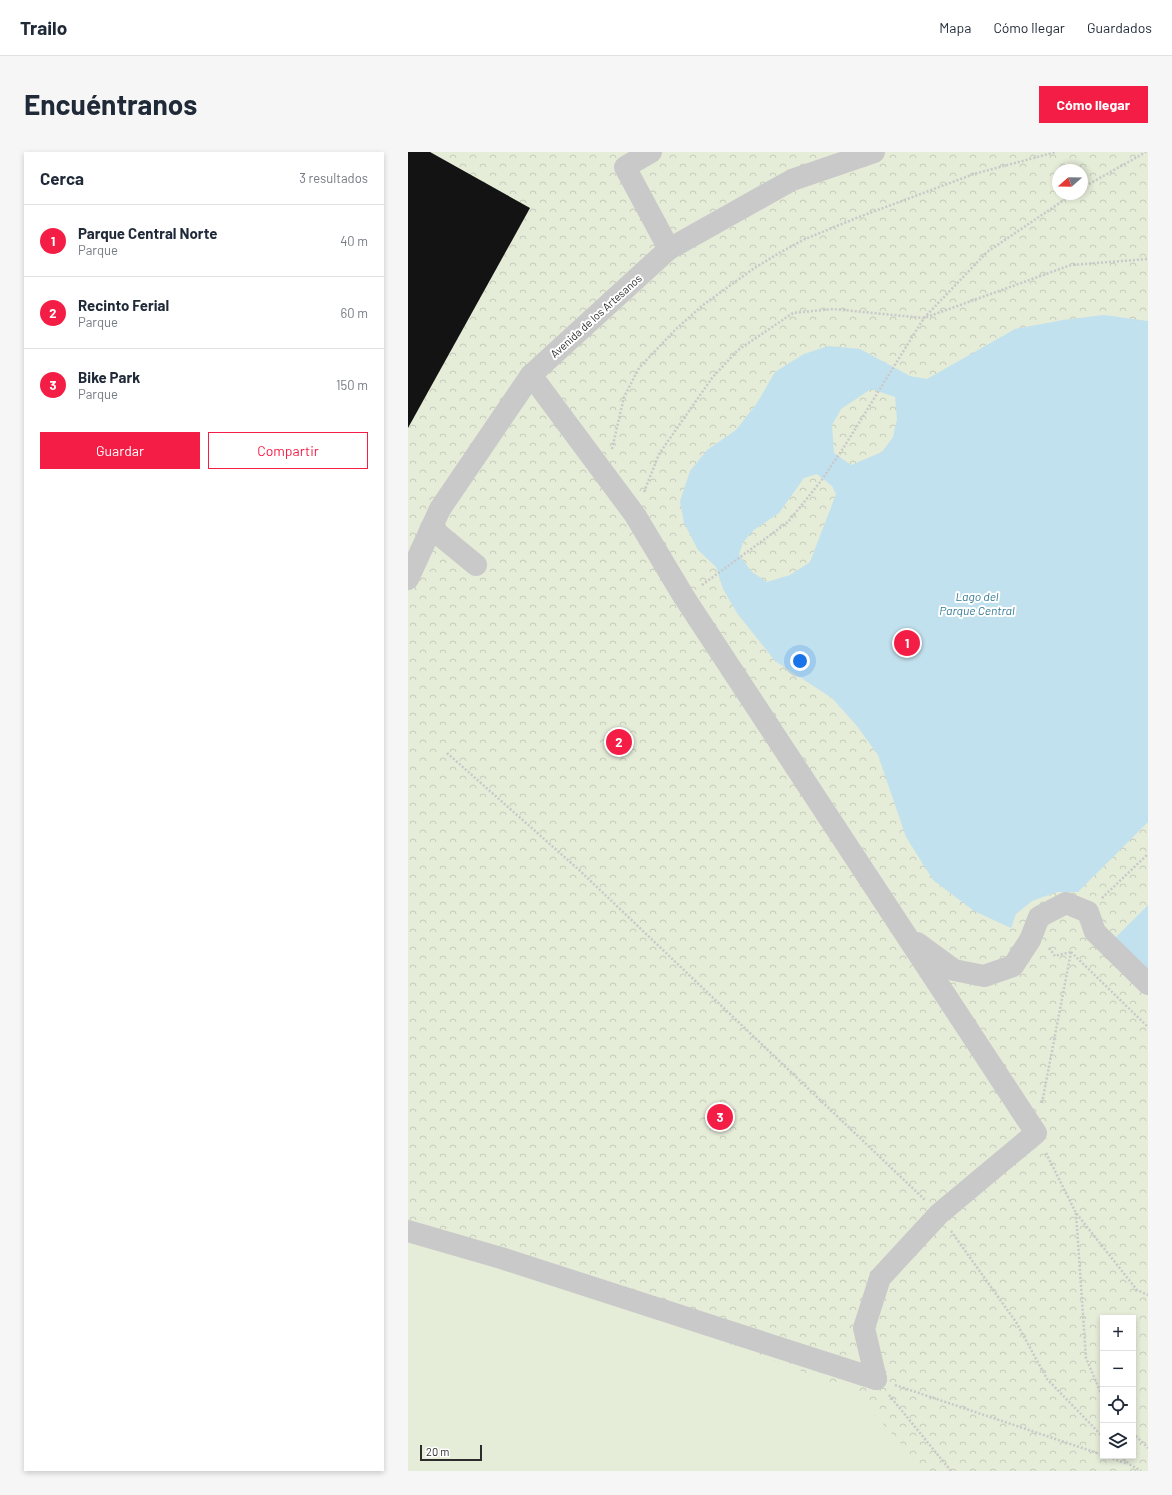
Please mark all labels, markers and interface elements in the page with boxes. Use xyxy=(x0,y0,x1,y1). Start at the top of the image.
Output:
text: Trailo xyxy=(20,16,67,39)
text: Mapa xyxy=(939,19,971,36)
text: Cómo llegar xyxy=(993,19,1065,36)
text: Guardados xyxy=(1087,19,1152,36)
button: Cómo llegar xyxy=(1039,86,1148,123)
text: Encuéntranos xyxy=(24,87,197,121)
north arrow xyxy=(1052,164,1088,200)
text: Cerca xyxy=(40,168,84,188)
text: 3 resultados xyxy=(299,170,368,186)
text: Parque Central Norte xyxy=(78,224,217,242)
text: 1 xyxy=(51,233,55,249)
text: 40 m xyxy=(340,233,368,249)
text: Parque xyxy=(78,242,118,258)
street label: Avenida de los Artesanos xyxy=(547,271,644,360)
text: Recinto Ferial xyxy=(78,296,169,314)
text: 2 xyxy=(49,305,57,321)
text: 60 m xyxy=(341,305,368,321)
text: Parque xyxy=(78,314,118,330)
text: Bike Park xyxy=(78,368,140,386)
text: 3 xyxy=(49,377,57,393)
text: 150 m xyxy=(336,377,368,393)
text: Parque xyxy=(78,386,118,402)
button: Guardar xyxy=(40,432,200,469)
button: Compartir xyxy=(208,432,368,469)
water label: Lago del Parque Central xyxy=(939,589,1015,617)
pin: 1 xyxy=(894,628,920,658)
your location xyxy=(790,651,810,671)
pin: 2 xyxy=(606,727,632,757)
pin: 3 xyxy=(707,1102,733,1132)
map controls xyxy=(1100,1315,1136,1459)
button: + xyxy=(1100,1315,1136,1351)
button: − xyxy=(1100,1351,1136,1387)
button: locate xyxy=(1100,1387,1136,1423)
button: layers xyxy=(1100,1423,1136,1459)
scale bar xyxy=(420,1443,482,1462)
text: 20 m xyxy=(426,1445,449,1458)

